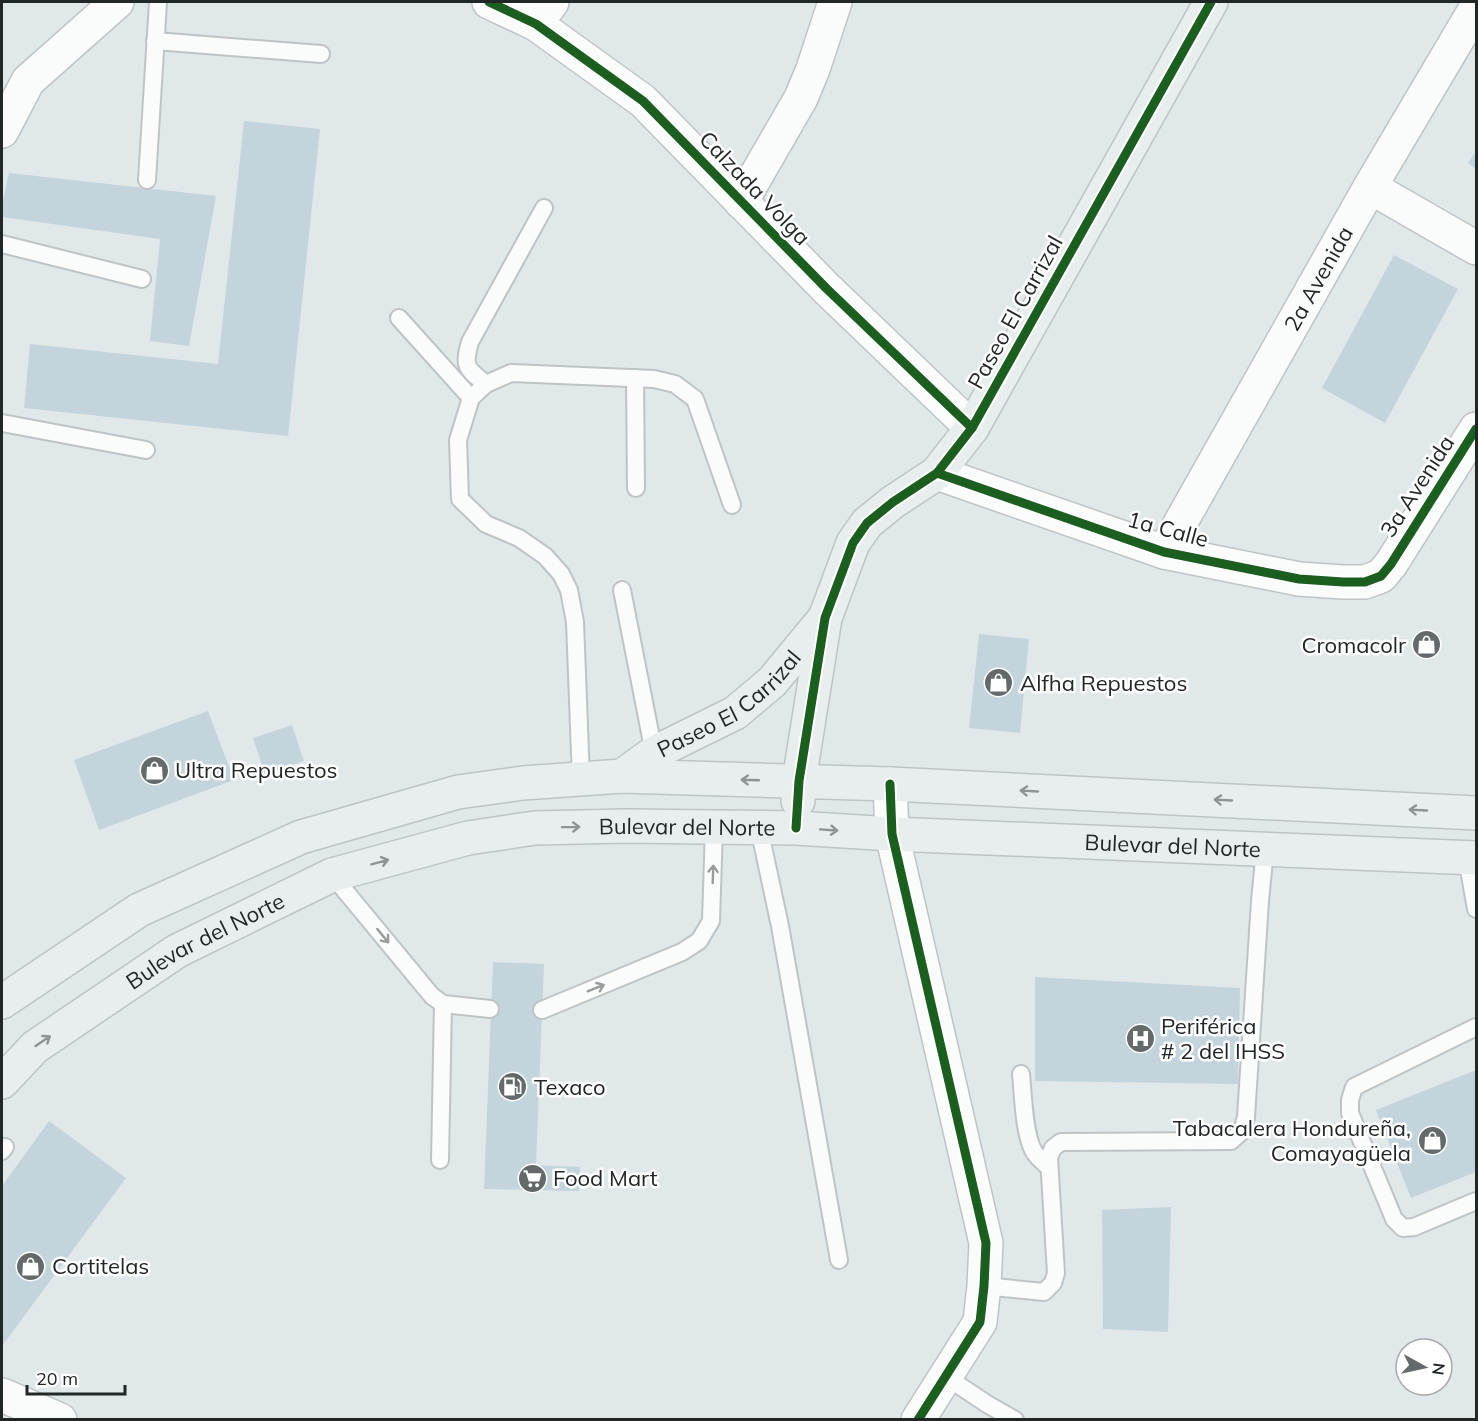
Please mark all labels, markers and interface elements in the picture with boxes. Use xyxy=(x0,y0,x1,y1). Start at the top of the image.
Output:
street label: Calzada Volga xyxy=(693,125,817,251)
street label: 2a Avenida xyxy=(1278,221,1359,336)
street label: Paseo El Carrizal xyxy=(961,230,1069,394)
street label: 3a Avenida xyxy=(1374,430,1460,542)
street label: 1a Calle xyxy=(1125,505,1211,553)
shop icon: Cromacolr xyxy=(1411,629,1443,661)
place label: Cromacolr xyxy=(1302,631,1406,659)
street label: Paseo El Carrizal xyxy=(652,644,807,763)
shop icon: Alfha Repuestos xyxy=(983,667,1015,699)
place label: Alfha Repuestos xyxy=(1020,669,1187,697)
shop icon: Ultra Repuestos xyxy=(138,754,170,786)
place label: Ultra Repuestos xyxy=(175,756,337,784)
one-way arrow xyxy=(740,774,760,786)
one-way arrow xyxy=(1019,786,1039,797)
one-way arrow xyxy=(1214,795,1234,806)
one-way arrow xyxy=(1409,804,1429,815)
street label: Bulevar del Norte xyxy=(599,812,776,842)
one-way arrow xyxy=(561,821,581,833)
one-way arrow xyxy=(819,825,839,836)
street label: Bulevar del Norte xyxy=(1084,828,1261,863)
one-way arrow xyxy=(371,856,390,867)
one-way arrow xyxy=(707,864,719,884)
street label: Bulevar del Norte xyxy=(120,887,289,996)
one-way arrow xyxy=(376,928,389,944)
one-way arrow xyxy=(586,982,605,993)
place label: Periférica # 2 del IHSS xyxy=(1161,1012,1285,1065)
hospital icon: Periférica # 2 del IHSS xyxy=(1124,1023,1156,1055)
one-way arrow xyxy=(35,1035,51,1047)
fuel station icon: Texaco xyxy=(497,1071,529,1103)
place label: Texaco xyxy=(534,1073,606,1101)
place label: Tabacalera Hondureña, Comayagüela xyxy=(1173,1114,1411,1167)
shop icon: Tabacalera Hondureña, Comayagüela xyxy=(1416,1125,1448,1157)
supermarket icon: Food Mart xyxy=(516,1162,548,1194)
place label: Food Mart xyxy=(553,1164,658,1192)
shop icon: Cortitelas xyxy=(15,1250,47,1282)
place label: Cortitelas xyxy=(52,1252,149,1280)
north arrow xyxy=(1394,1337,1454,1397)
scale bar xyxy=(27,1358,124,1396)
text: N xyxy=(1428,1362,1450,1376)
text: 20 m xyxy=(36,1367,78,1390)

